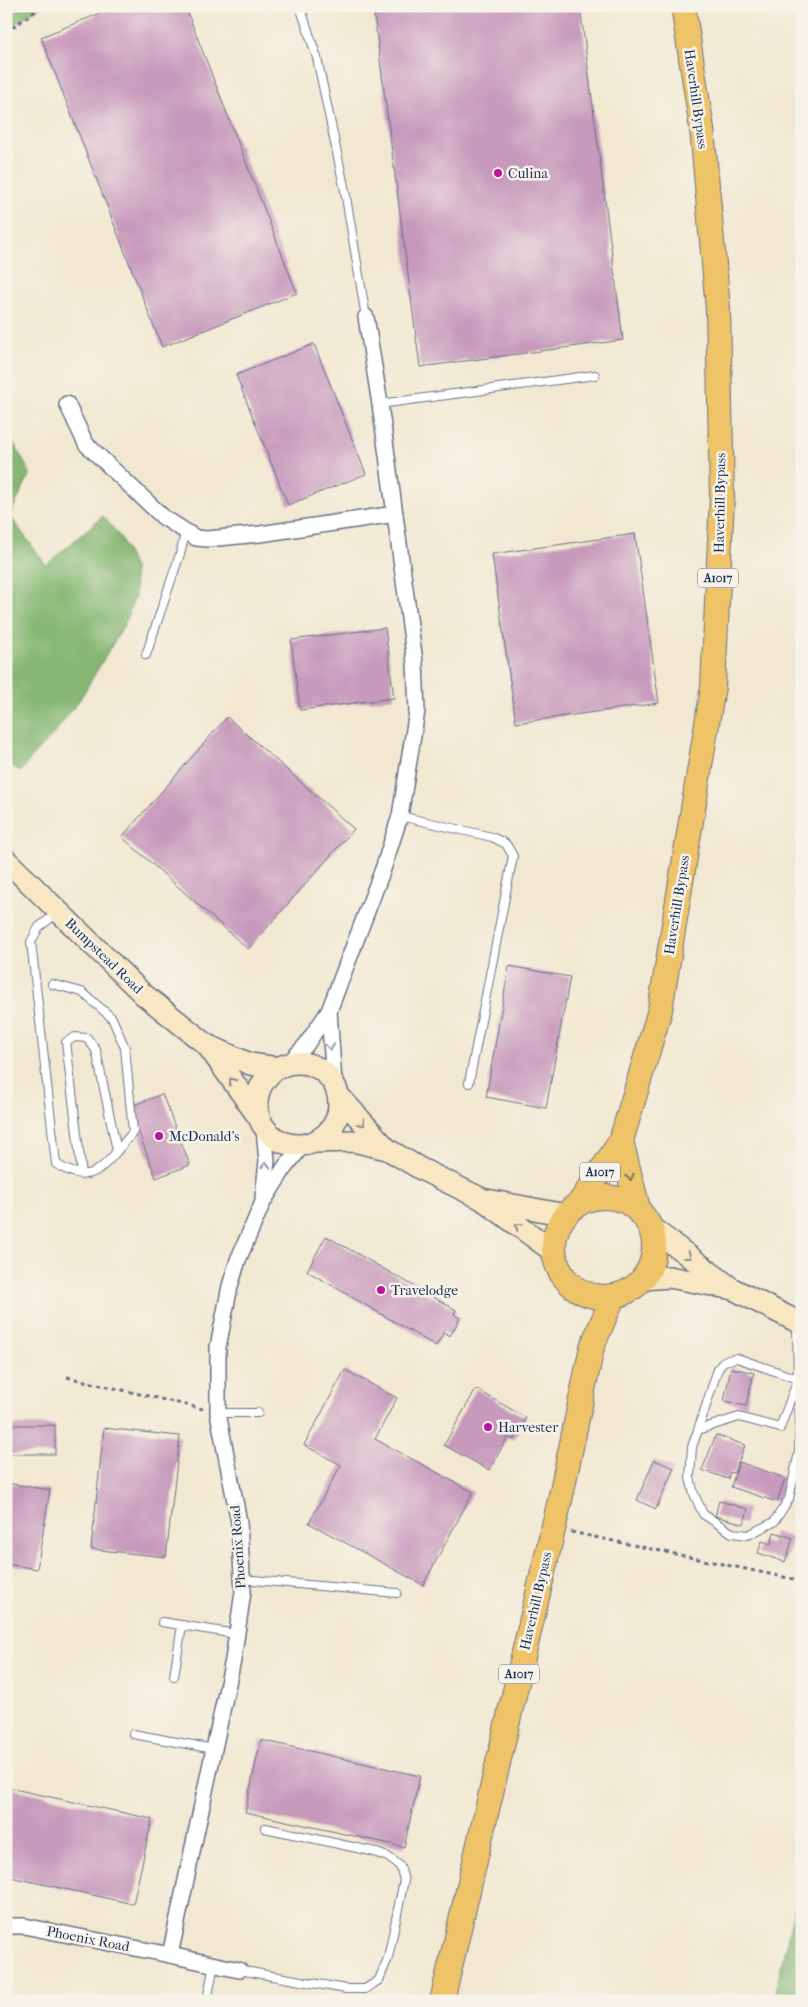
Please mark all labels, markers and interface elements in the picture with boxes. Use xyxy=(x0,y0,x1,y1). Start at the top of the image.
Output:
street label: Haverhill Bypass xyxy=(681,48,711,150)
place label: Culina xyxy=(508,165,548,182)
marker: Culina xyxy=(492,167,504,179)
street label: Haverhill Bypass xyxy=(711,453,729,553)
road number: A1017 xyxy=(698,568,738,588)
street label: Haverhill Bypass xyxy=(661,854,693,956)
street label: Bumpstead Road xyxy=(62,915,147,998)
one-way arrow xyxy=(325,1043,336,1051)
one-way arrow xyxy=(228,1077,238,1086)
one-way arrow xyxy=(357,1117,366,1126)
place label: McDonald's xyxy=(169,1128,240,1145)
marker: McDonald's xyxy=(153,1130,165,1142)
one-way arrow xyxy=(260,1161,271,1169)
road number: A1017 xyxy=(580,1162,620,1182)
one-way arrow xyxy=(625,1172,635,1180)
one-way arrow xyxy=(515,1223,524,1231)
one-way arrow xyxy=(682,1250,691,1258)
place label: Travelodge xyxy=(391,1282,458,1299)
marker: Travelodge xyxy=(375,1284,387,1296)
place label: Harvester xyxy=(498,1419,558,1436)
marker: Harvester xyxy=(482,1421,494,1433)
street label: Phoenix Road xyxy=(227,1504,249,1589)
street label: Haverhill Bypass xyxy=(516,1550,556,1652)
road number: A1017 xyxy=(499,1665,539,1684)
street label: Phoenix Road xyxy=(45,1923,131,1955)

